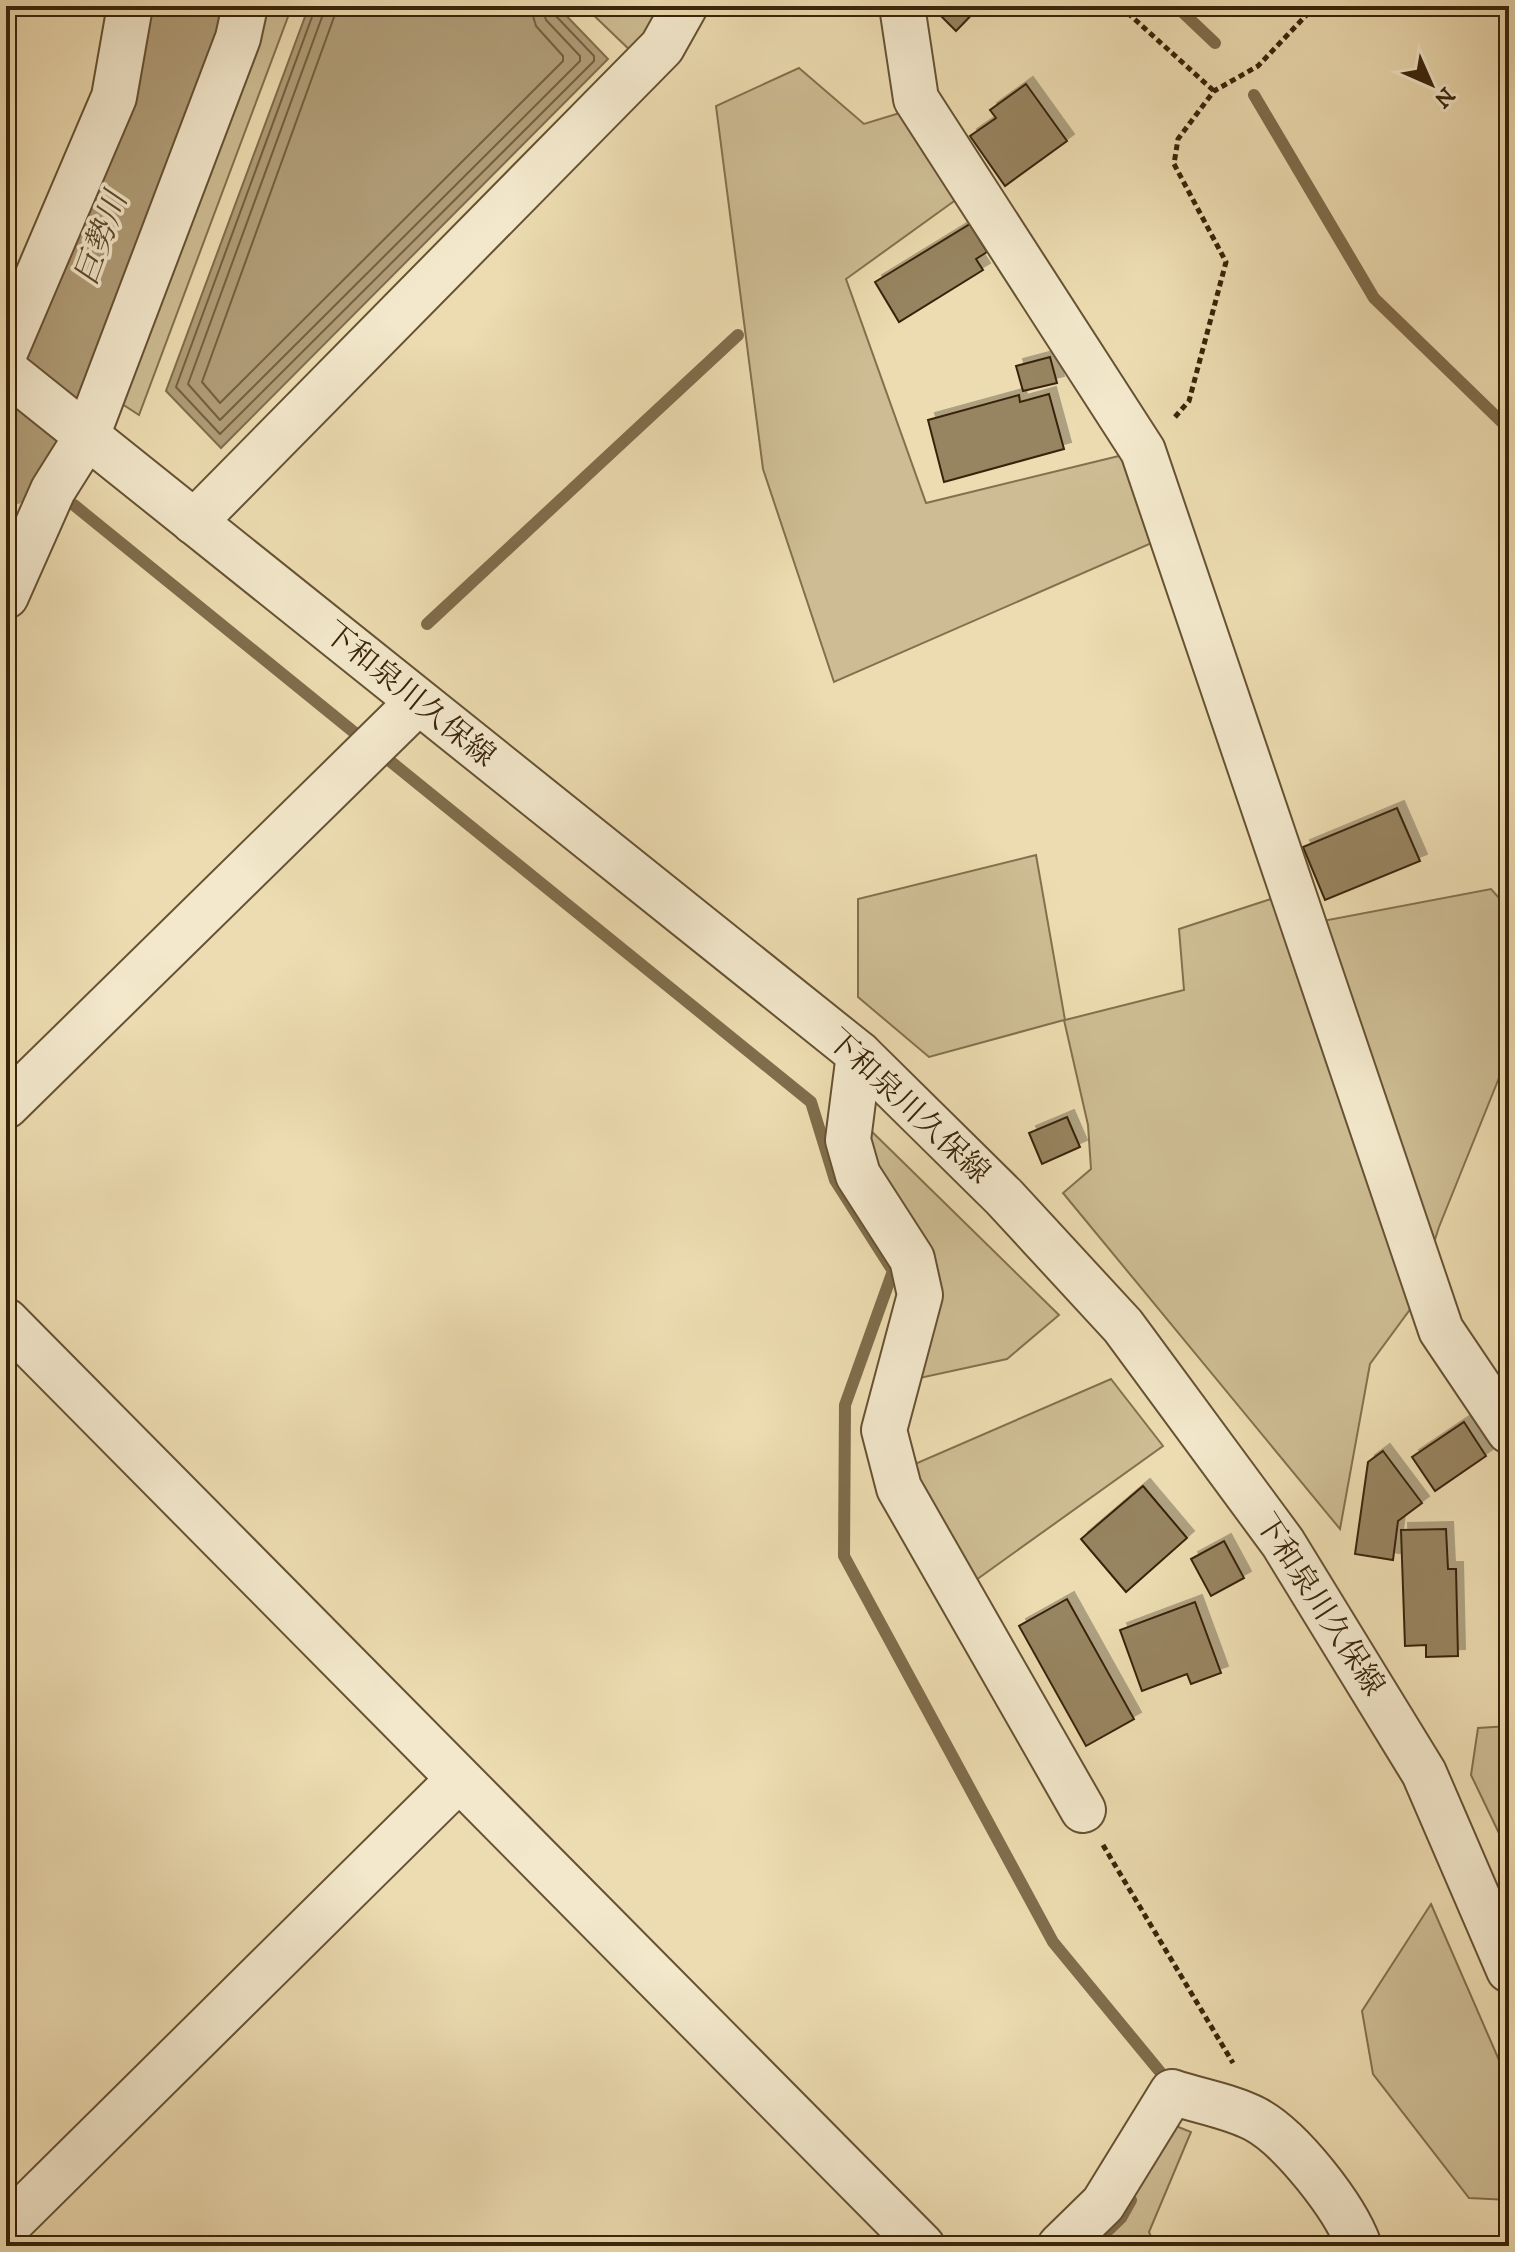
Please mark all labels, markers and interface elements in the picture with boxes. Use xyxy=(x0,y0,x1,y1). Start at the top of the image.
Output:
north arrow xyxy=(1391,44,1471,124)
text: N xyxy=(1428,81,1460,113)
water label: 巨勢川 xyxy=(67,184,138,291)
street label: 下和泉川久保線 xyxy=(316,615,502,775)
street label: 下和泉川久保線 xyxy=(819,1022,997,1192)
street label: 下和泉川久保線 xyxy=(1246,1507,1392,1703)

